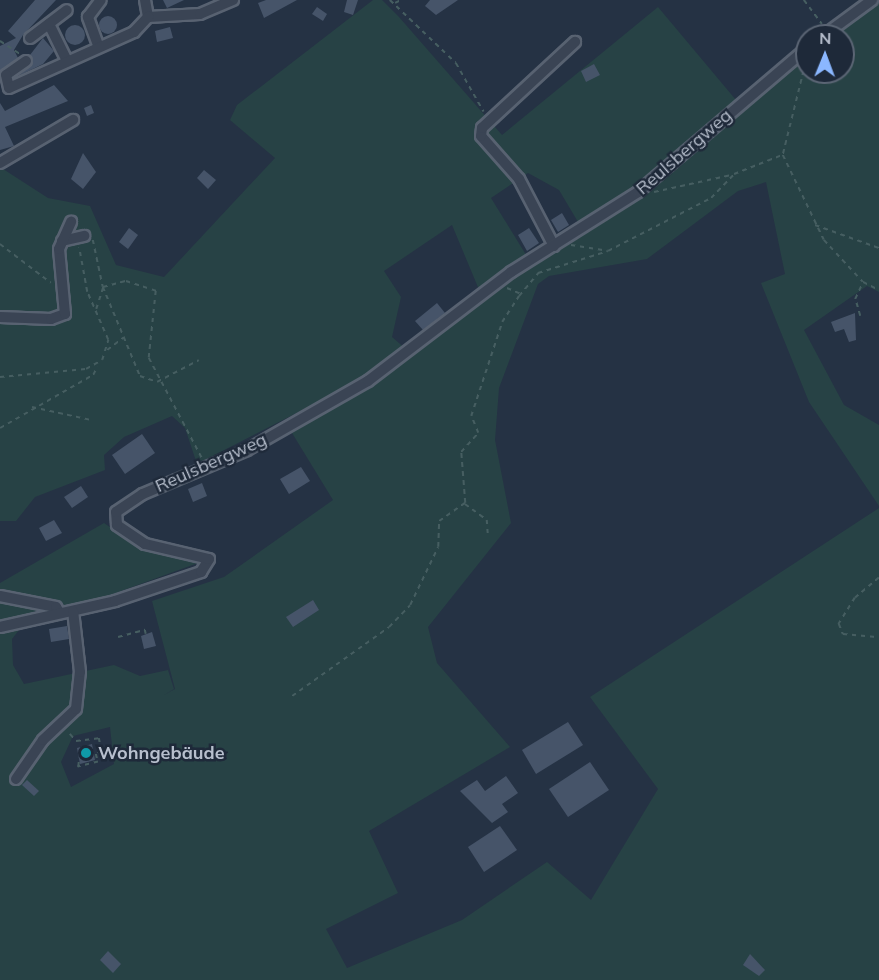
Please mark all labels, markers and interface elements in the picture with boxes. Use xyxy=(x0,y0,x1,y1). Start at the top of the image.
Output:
north arrow xyxy=(795,24,855,84)
text: N xyxy=(819,28,831,48)
street label: Reulsbergweg xyxy=(632,105,736,199)
street label: Reulsbergweg xyxy=(152,429,270,497)
place label: Wohngebäude xyxy=(98,742,225,764)
marker: Wohngebäude xyxy=(79,746,93,760)

